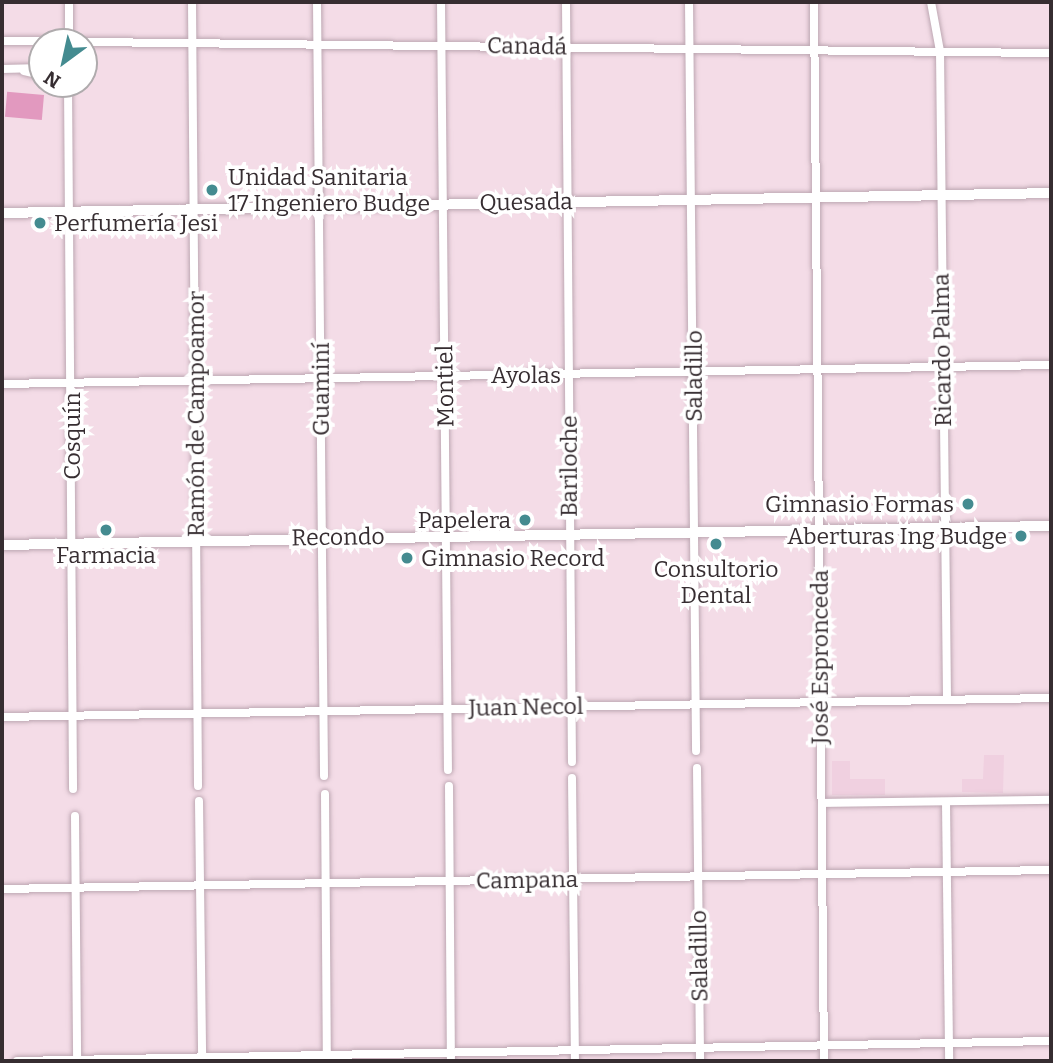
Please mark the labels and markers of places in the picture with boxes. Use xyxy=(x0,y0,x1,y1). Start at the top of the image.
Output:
place label: Unidad Sanitaria 17 Ingeniero Budge xyxy=(228,163,430,217)
marker: Unidad Sanitaria 17 Ingeniero Budge xyxy=(202,180,222,200)
place label: Perfumería Jesi xyxy=(54,209,218,237)
marker: Perfumería Jesi xyxy=(32,215,48,231)
place label: Gimnasio Formas xyxy=(765,490,954,518)
marker: Gimnasio Formas xyxy=(960,496,976,512)
place label: Papelera xyxy=(418,506,511,534)
marker: Papelera xyxy=(517,512,533,528)
marker: Farmacia xyxy=(98,522,114,538)
place label: Aberturas Ing Budge xyxy=(787,522,1007,550)
marker: Aberturas Ing Budge xyxy=(1013,528,1029,544)
marker: Consultorio Dental xyxy=(708,536,724,552)
place label: Farmacia xyxy=(56,541,156,569)
place label: Gimnasio Record xyxy=(421,544,605,572)
marker: Gimnasio Record xyxy=(399,550,415,566)
place label: Consultorio Dental xyxy=(653,555,779,609)

